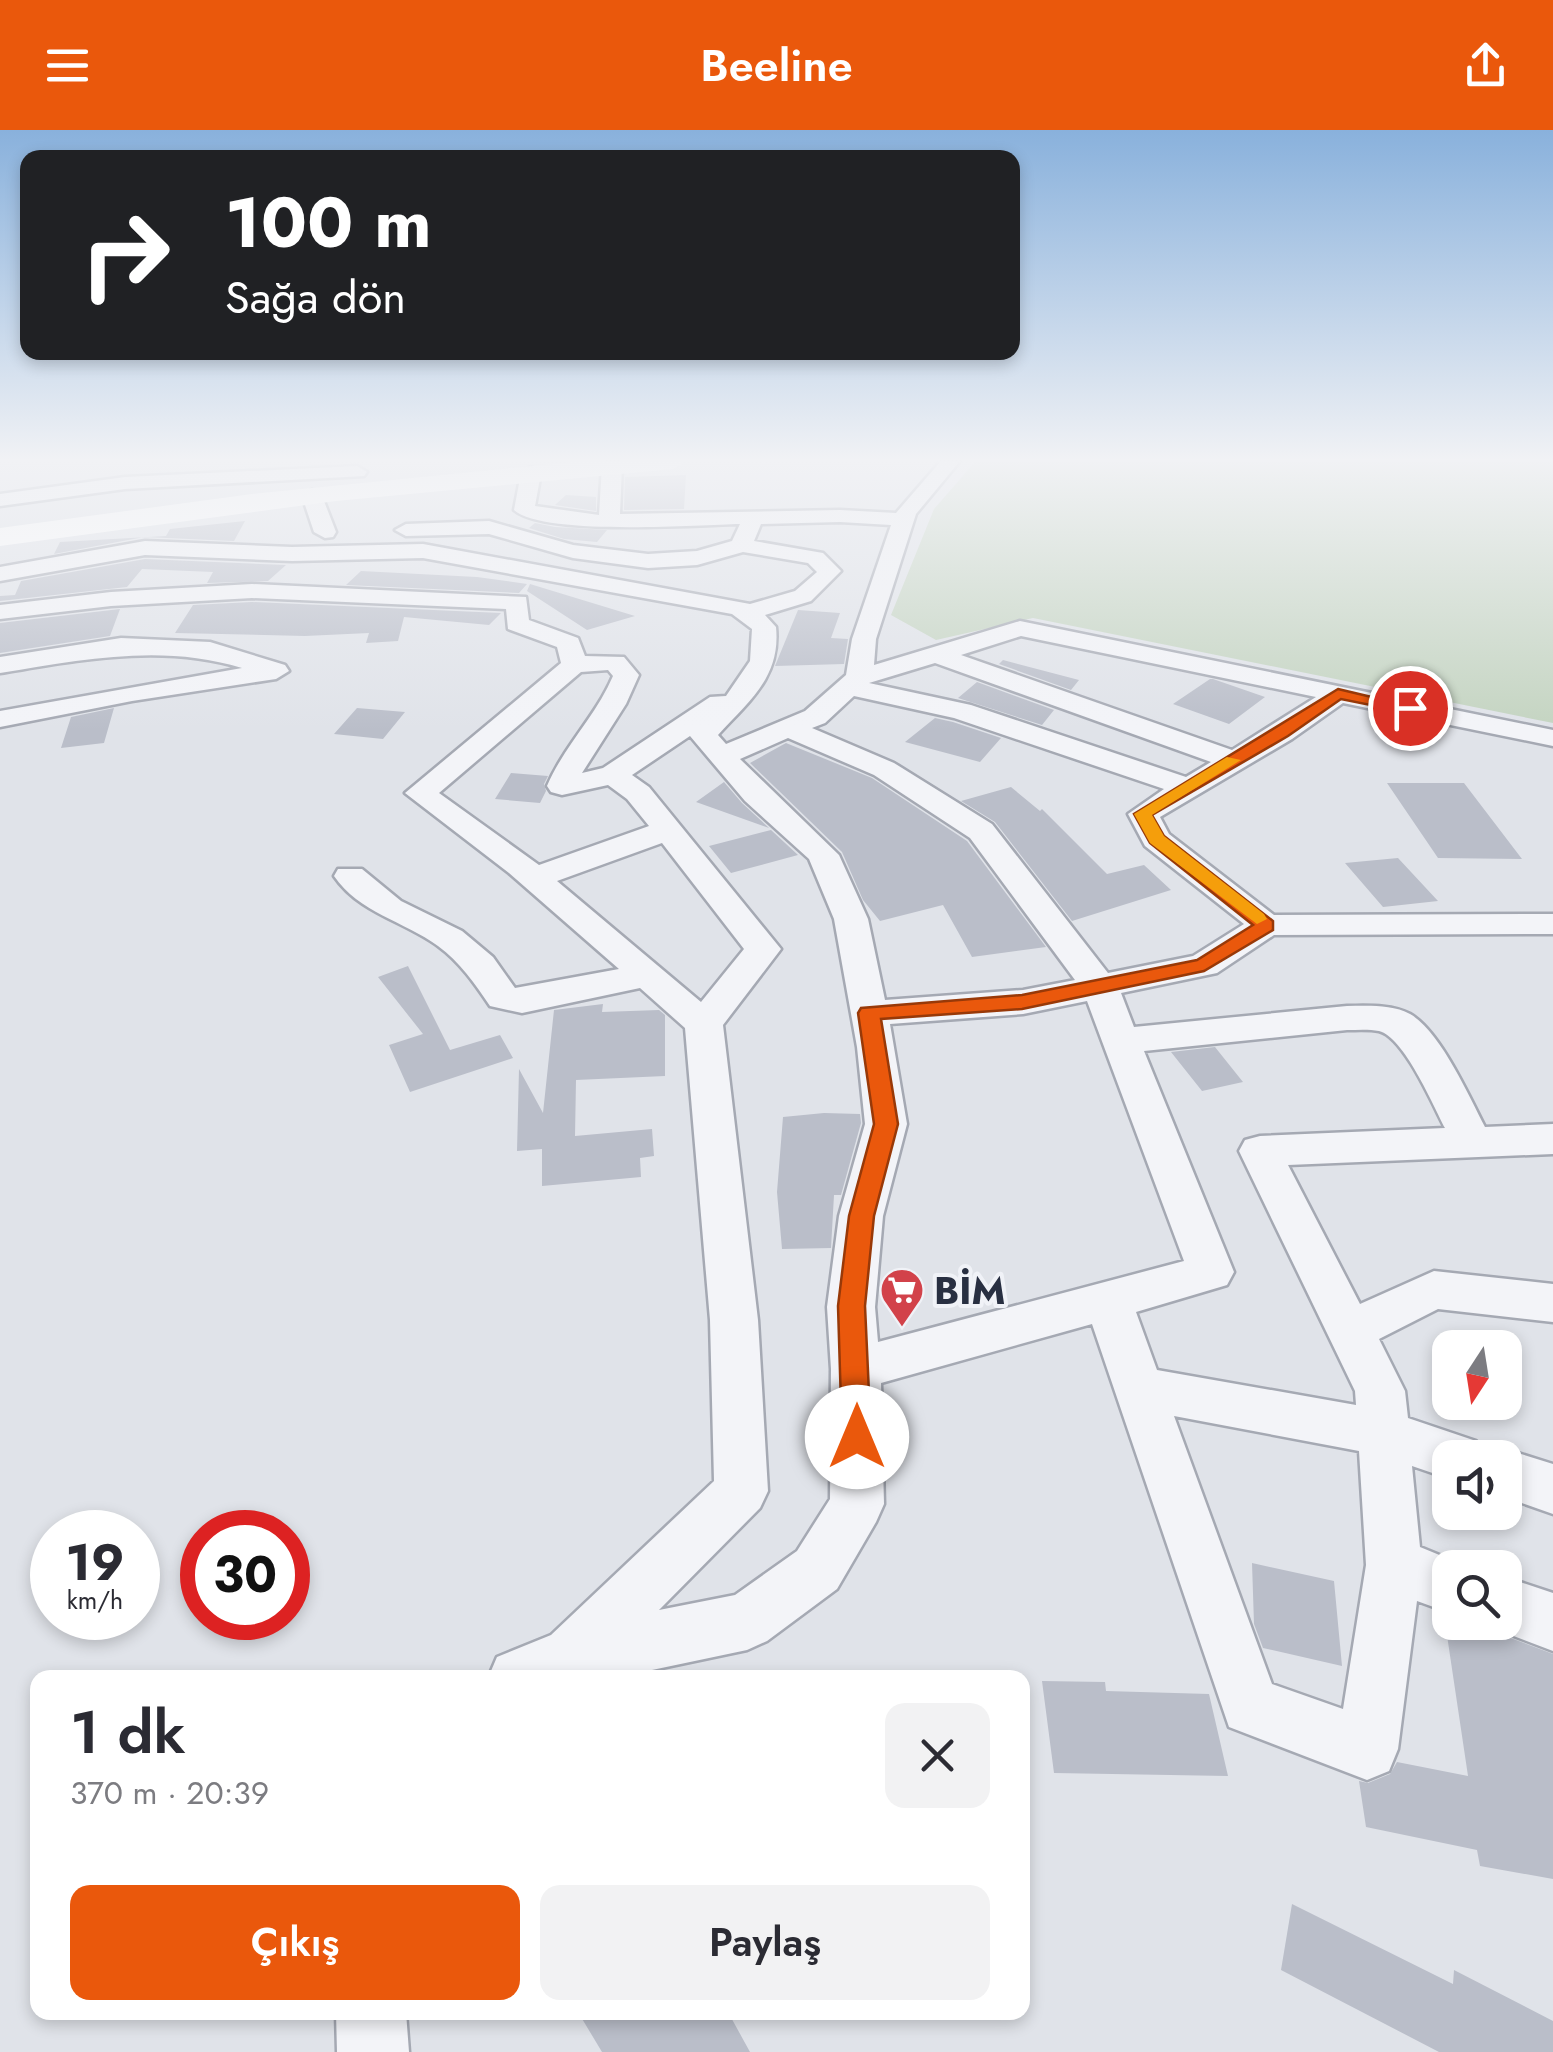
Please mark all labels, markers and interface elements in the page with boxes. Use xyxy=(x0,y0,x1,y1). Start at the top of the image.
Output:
text: Beeline xyxy=(700,33,853,98)
icon: menu xyxy=(40,38,95,93)
icon: share xyxy=(1458,38,1513,93)
text: 100 m xyxy=(225,172,432,273)
icon: right xyxy=(60,190,190,320)
text: Sağa dön xyxy=(225,265,406,330)
pin xyxy=(1368,666,1453,751)
icon: arrive xyxy=(1383,681,1438,736)
place label: BİM xyxy=(934,1263,1005,1318)
supermarket icon: BİM xyxy=(879,1267,925,1328)
north arrow xyxy=(1432,1330,1522,1420)
map controls xyxy=(1432,1330,1522,1640)
position arrow xyxy=(805,1385,909,1489)
button: sound xyxy=(1432,1440,1522,1530)
speed limit sign: 30 xyxy=(180,1510,310,1640)
text: 19 xyxy=(66,1526,124,1599)
button: search xyxy=(1432,1550,1522,1640)
text: km/h xyxy=(67,1582,123,1618)
text: 1 dk xyxy=(70,1689,186,1776)
button: close xyxy=(885,1703,990,1808)
text: 370 m · 20:39 xyxy=(70,1770,269,1816)
button: Çıkış xyxy=(70,1885,520,2000)
button: Paylaş xyxy=(540,1885,990,2000)

